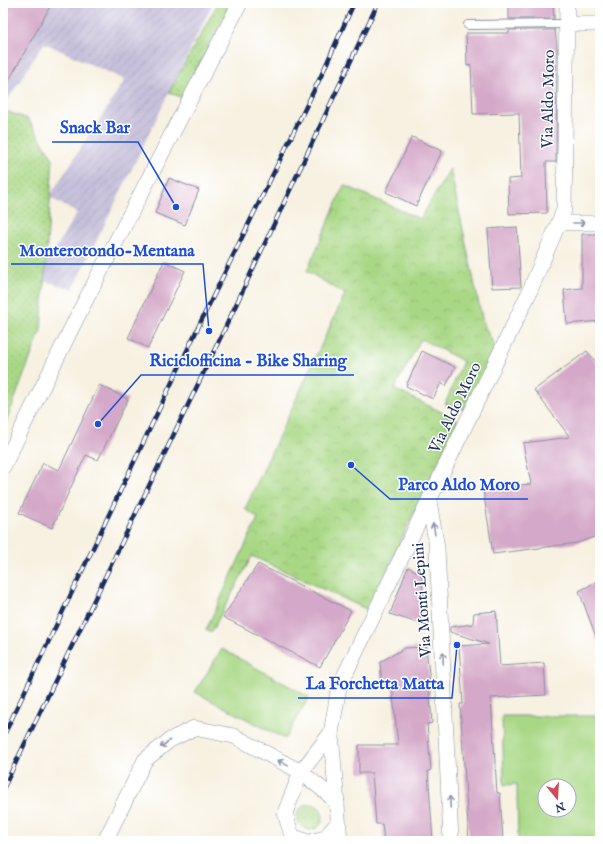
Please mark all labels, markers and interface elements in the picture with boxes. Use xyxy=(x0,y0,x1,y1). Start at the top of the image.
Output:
street label: Via Aldo Moro xyxy=(538,49,560,150)
callout: Snack Bar xyxy=(52,113,138,142)
text: Snack Bar xyxy=(60,118,131,139)
one-way arrow xyxy=(572,219,585,227)
callout: Monterotondo-Mentana xyxy=(11,235,203,264)
text: Monterotondo-Mentana xyxy=(19,241,195,262)
callout: Riciclofficina - Bike Sharing xyxy=(141,346,354,375)
text: Riciclofficina - Bike Sharing xyxy=(149,351,348,372)
street label: Via Aldo Moro xyxy=(425,359,487,458)
callout: Parco Aldo Moro xyxy=(390,470,528,499)
text: Parco Aldo Moro xyxy=(398,475,520,496)
one-way arrow xyxy=(429,523,437,536)
street label: Via Monti Lepini xyxy=(409,542,437,659)
one-way arrow xyxy=(439,652,446,665)
callout: La Forchetta Matta xyxy=(298,669,452,698)
text: La Forchetta Matta xyxy=(306,674,445,695)
one-way arrow xyxy=(160,740,171,748)
one-way arrow xyxy=(278,758,290,766)
north arrow xyxy=(537,778,577,818)
one-way arrow xyxy=(446,796,453,809)
text: N xyxy=(553,798,567,815)

